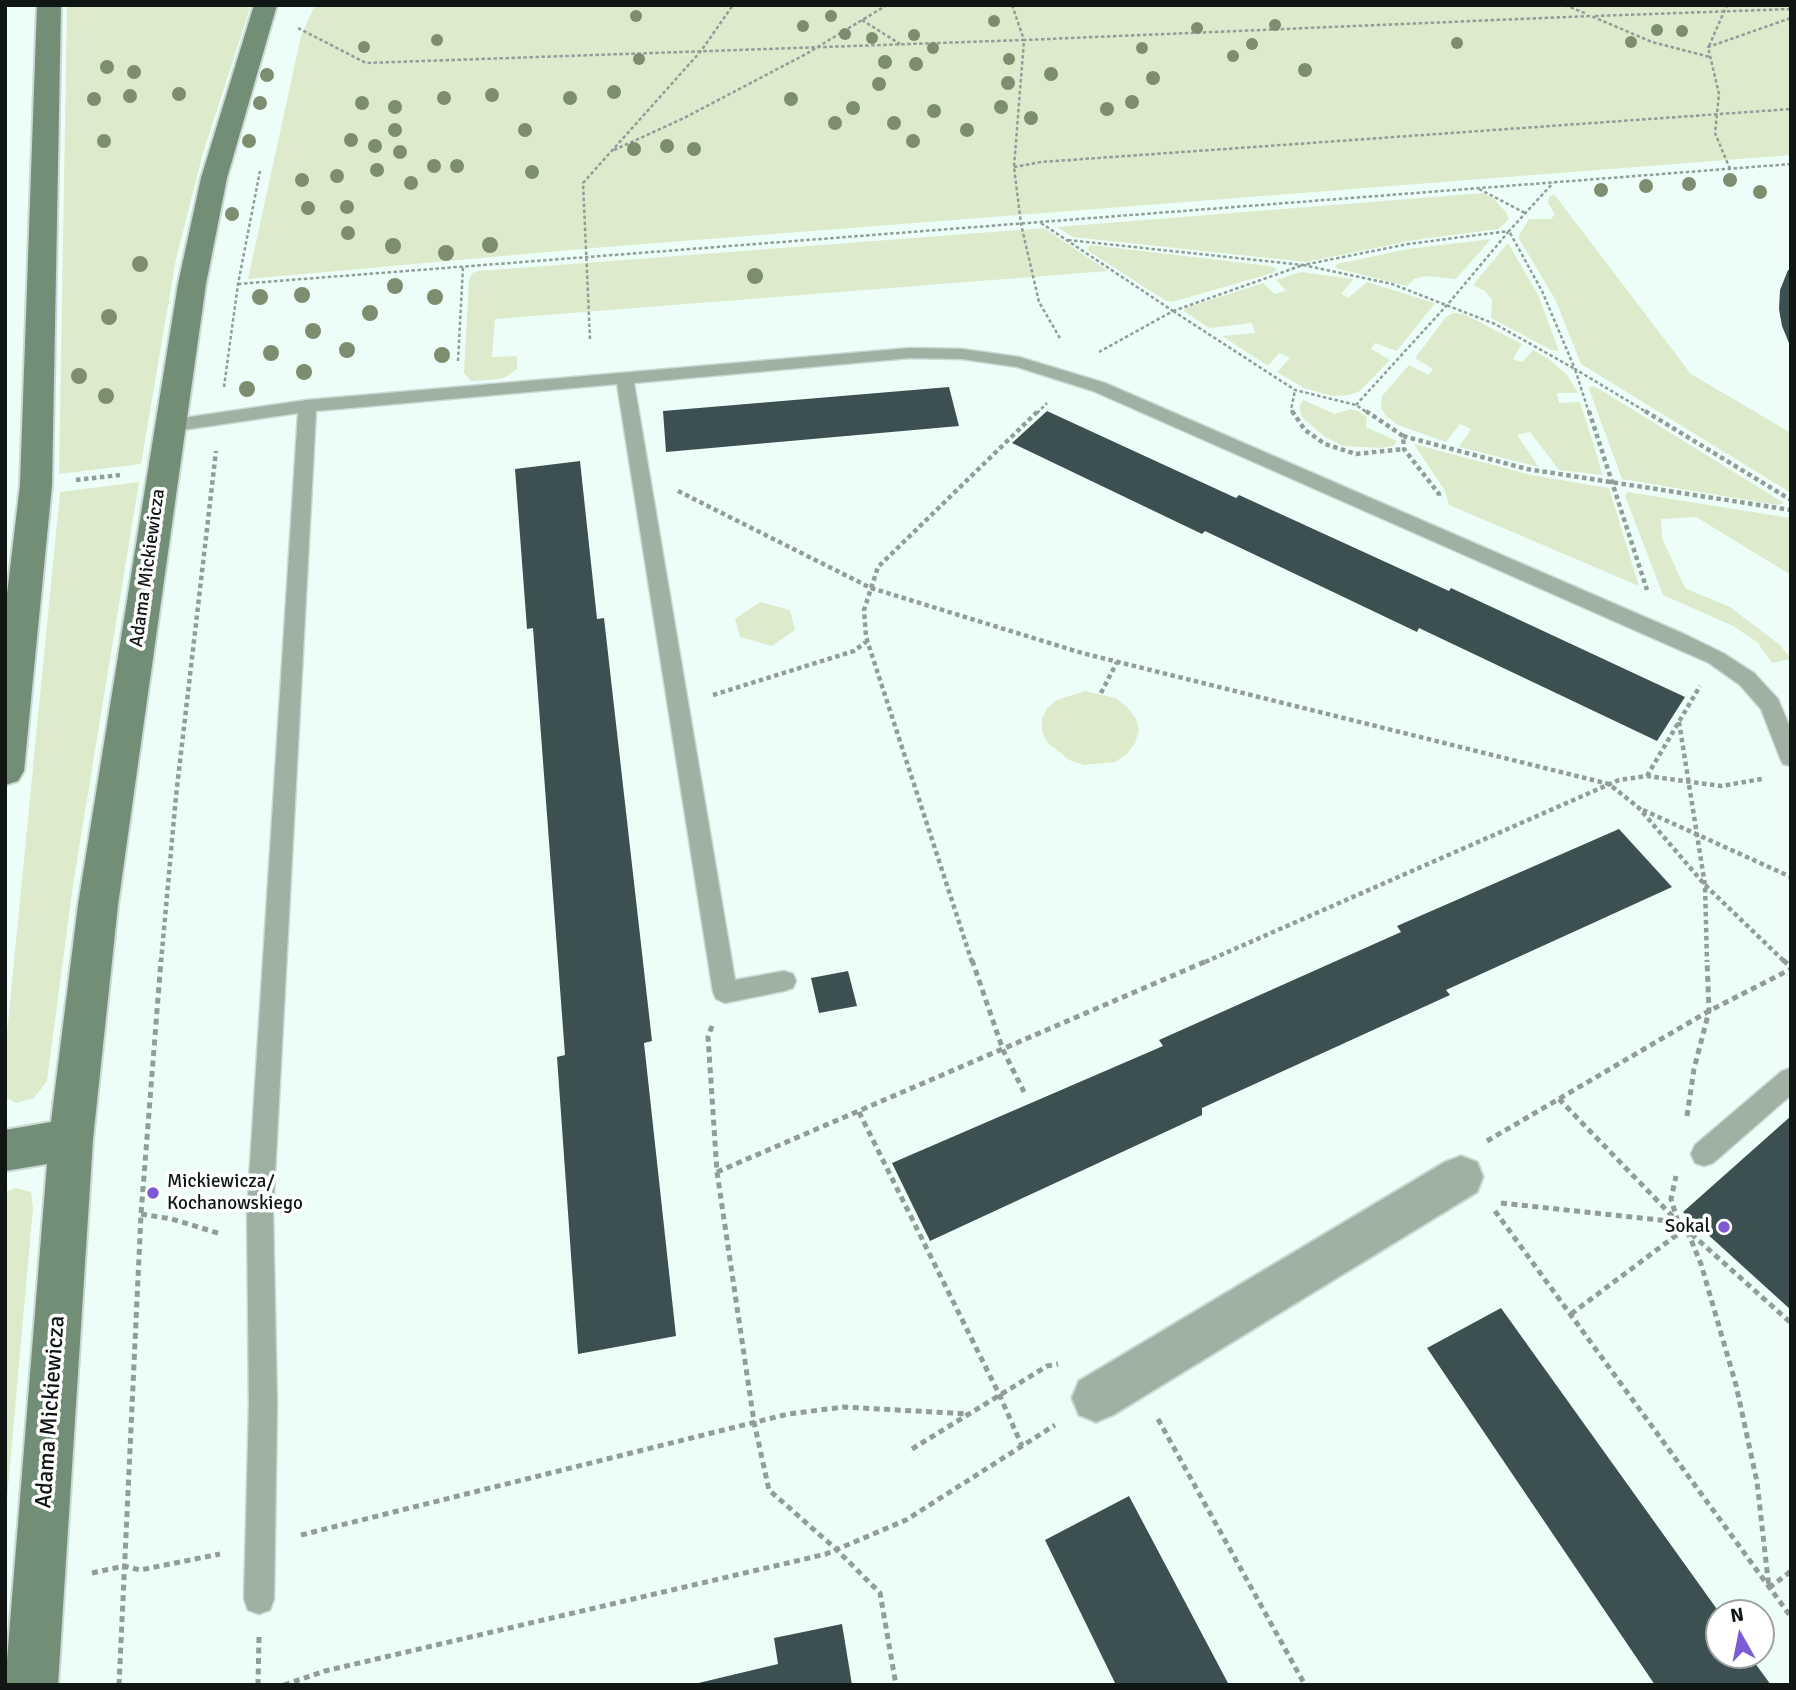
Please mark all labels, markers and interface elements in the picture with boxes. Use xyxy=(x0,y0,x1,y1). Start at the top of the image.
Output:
street label: Adama Mickiewicza xyxy=(126,487,170,649)
place label: Mickiewicza/ Kochanowskiego xyxy=(167,1171,303,1215)
marker: Mickiewicza/ Kochanowskiego xyxy=(145,1185,161,1201)
place label: Sokal xyxy=(1665,1216,1710,1238)
marker: Sokal xyxy=(1716,1219,1732,1235)
street label: Adama Mickiewicza xyxy=(30,1315,72,1509)
north arrow xyxy=(1705,1599,1775,1669)
text: N xyxy=(1729,1602,1745,1628)

